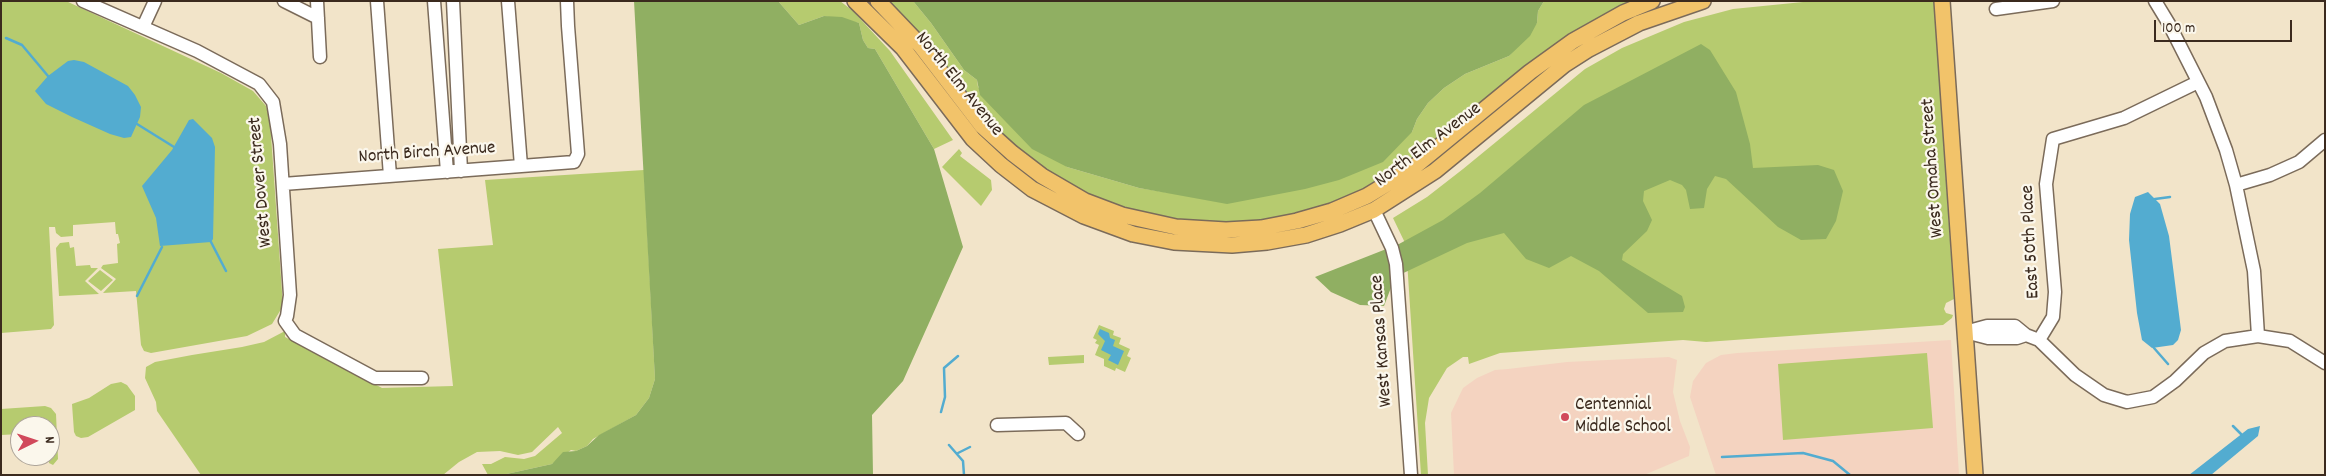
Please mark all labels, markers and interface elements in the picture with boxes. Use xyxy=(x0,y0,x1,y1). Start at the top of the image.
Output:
scale bar xyxy=(2156,10,2294,42)
text: 100 m xyxy=(2162,18,2195,40)
street label: North Elm Avenue xyxy=(909,28,1007,142)
street label: West Omaha Street xyxy=(1918,98,1950,238)
street label: North Elm Avenue xyxy=(1371,99,1487,193)
street label: West Dover Street xyxy=(245,116,279,248)
street label: North Birch Avenue xyxy=(358,138,496,170)
street label: East 50th Place xyxy=(2018,184,2046,300)
street label: West Kansas Place xyxy=(1367,274,1399,408)
place label: Centennial Middle School xyxy=(1575,395,1671,439)
marker: Centennial Middle School xyxy=(1559,411,1571,423)
north arrow xyxy=(10,416,60,466)
text: N xyxy=(39,436,59,444)

